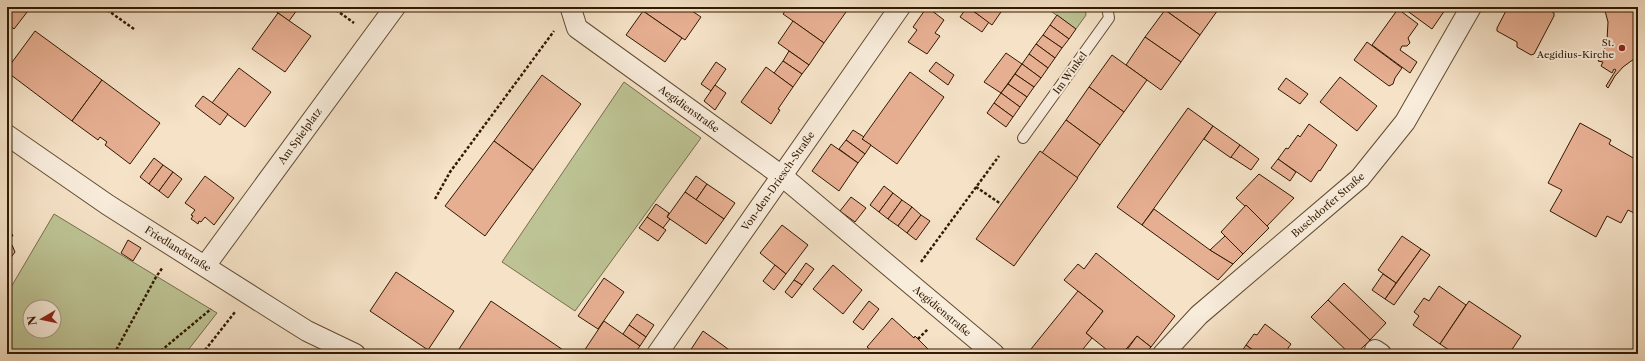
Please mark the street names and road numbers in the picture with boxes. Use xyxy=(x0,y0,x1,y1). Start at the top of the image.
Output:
street label: Im Winkel xyxy=(1050,49,1090,97)
street label: Aegidienstraße xyxy=(655,82,722,136)
street label: Am Spielplatz xyxy=(275,105,325,167)
street label: Von-den-Driesch-Straße xyxy=(738,128,818,234)
street label: Buschdorfer Straße xyxy=(1289,169,1368,240)
street label: Friedlandstraße xyxy=(142,223,214,275)
street label: Aegidienstraße xyxy=(909,282,974,339)

